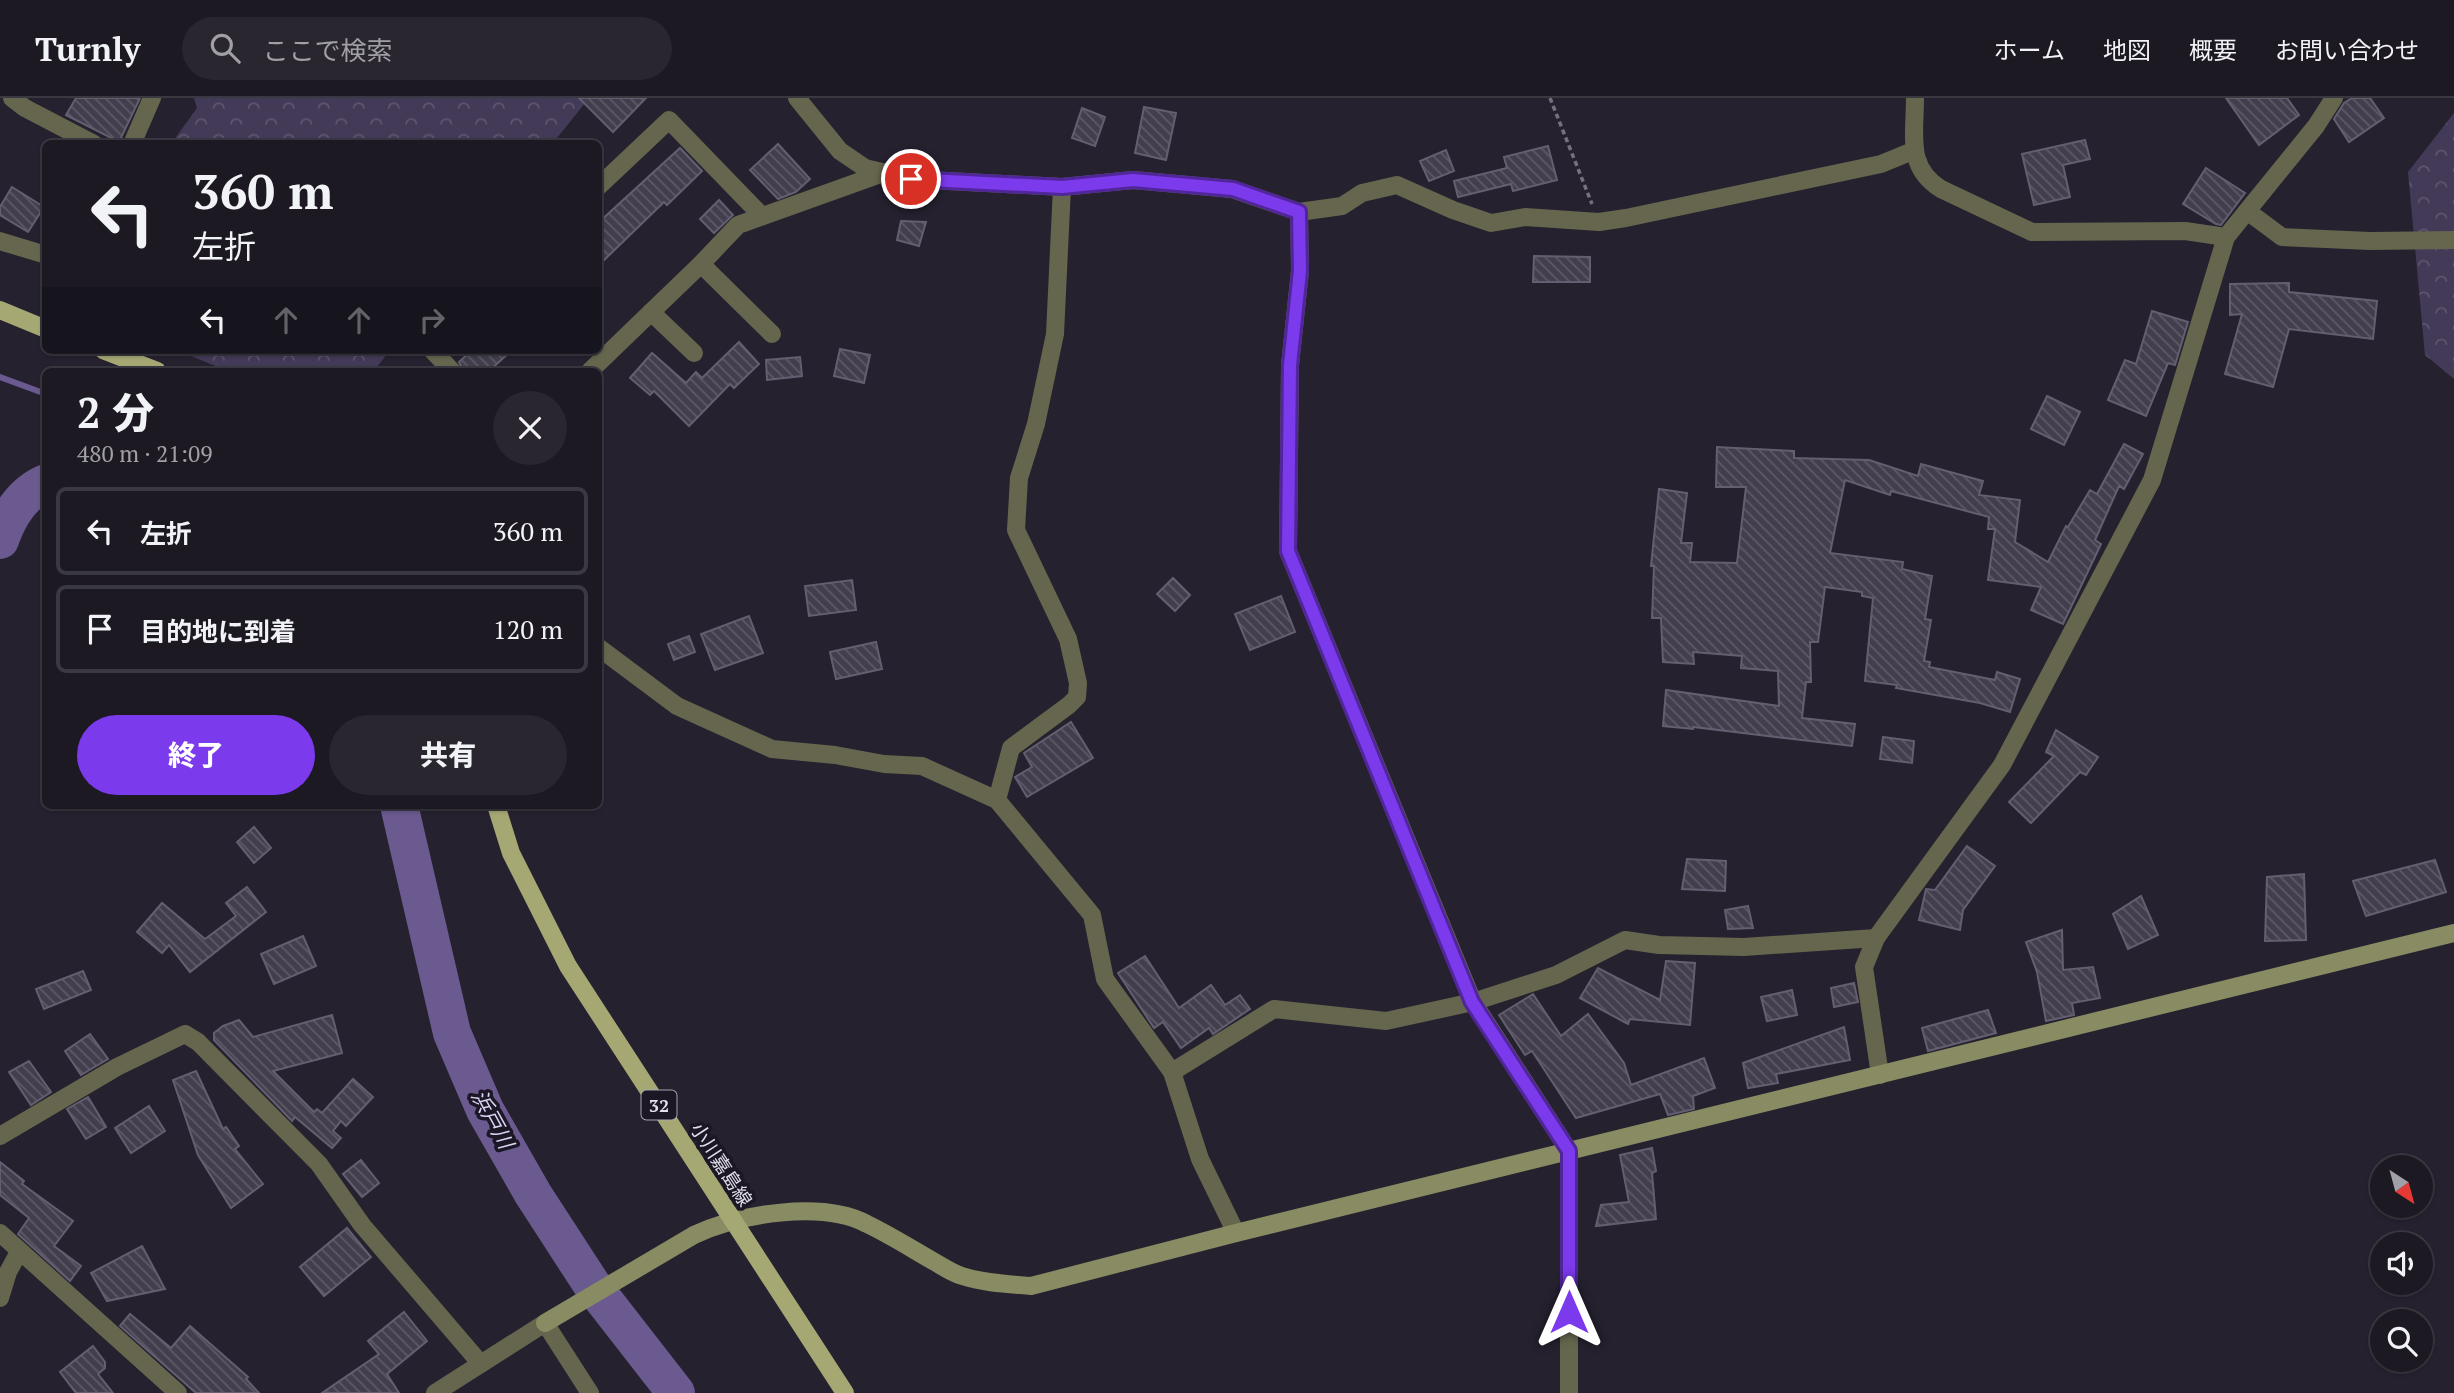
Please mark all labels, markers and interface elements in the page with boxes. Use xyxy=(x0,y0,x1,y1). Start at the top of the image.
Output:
search box xyxy=(182,17,672,80)
text: Turnly xyxy=(35,27,140,70)
icon: search xyxy=(206,29,244,67)
text: ここで検索 xyxy=(262,33,392,67)
text: ホーム xyxy=(1994,34,2065,66)
text: 地図 xyxy=(2103,34,2151,66)
text: 概要 xyxy=(2189,34,2237,66)
text: お問い合わせ xyxy=(2275,34,2419,66)
pin xyxy=(881,149,941,209)
text: 360 m xyxy=(192,158,334,223)
icon: arrive xyxy=(892,160,930,198)
icon: left xyxy=(77,168,168,259)
text: 左折 xyxy=(192,225,256,267)
icon: left xyxy=(194,301,232,339)
icon: ahead xyxy=(267,301,305,339)
icon: ahead xyxy=(340,301,378,339)
icon: right xyxy=(413,301,451,339)
text: 2 分 xyxy=(77,384,154,440)
button: close xyxy=(493,391,567,465)
text: 480 m · 21:09 xyxy=(77,438,212,469)
icon: left xyxy=(81,512,119,550)
text: 360 m xyxy=(493,514,563,548)
text: 左折 xyxy=(140,516,192,550)
icon: arrive xyxy=(81,610,119,648)
text: 120 m xyxy=(493,612,563,646)
text: 目的地に到着 xyxy=(140,614,296,648)
button: 終了 xyxy=(77,715,315,795)
button: 共有 xyxy=(329,715,567,795)
water label: 浜戸川 xyxy=(465,1085,521,1155)
road number: 32 xyxy=(642,1090,676,1120)
street label: 小川嘉島線 xyxy=(686,1117,758,1211)
north arrow xyxy=(2370,1155,2432,1218)
map controls xyxy=(2370,1155,2433,1372)
button: sound xyxy=(2370,1232,2433,1295)
position arrow xyxy=(1532,1275,1606,1349)
button: search xyxy=(2370,1309,2433,1372)

